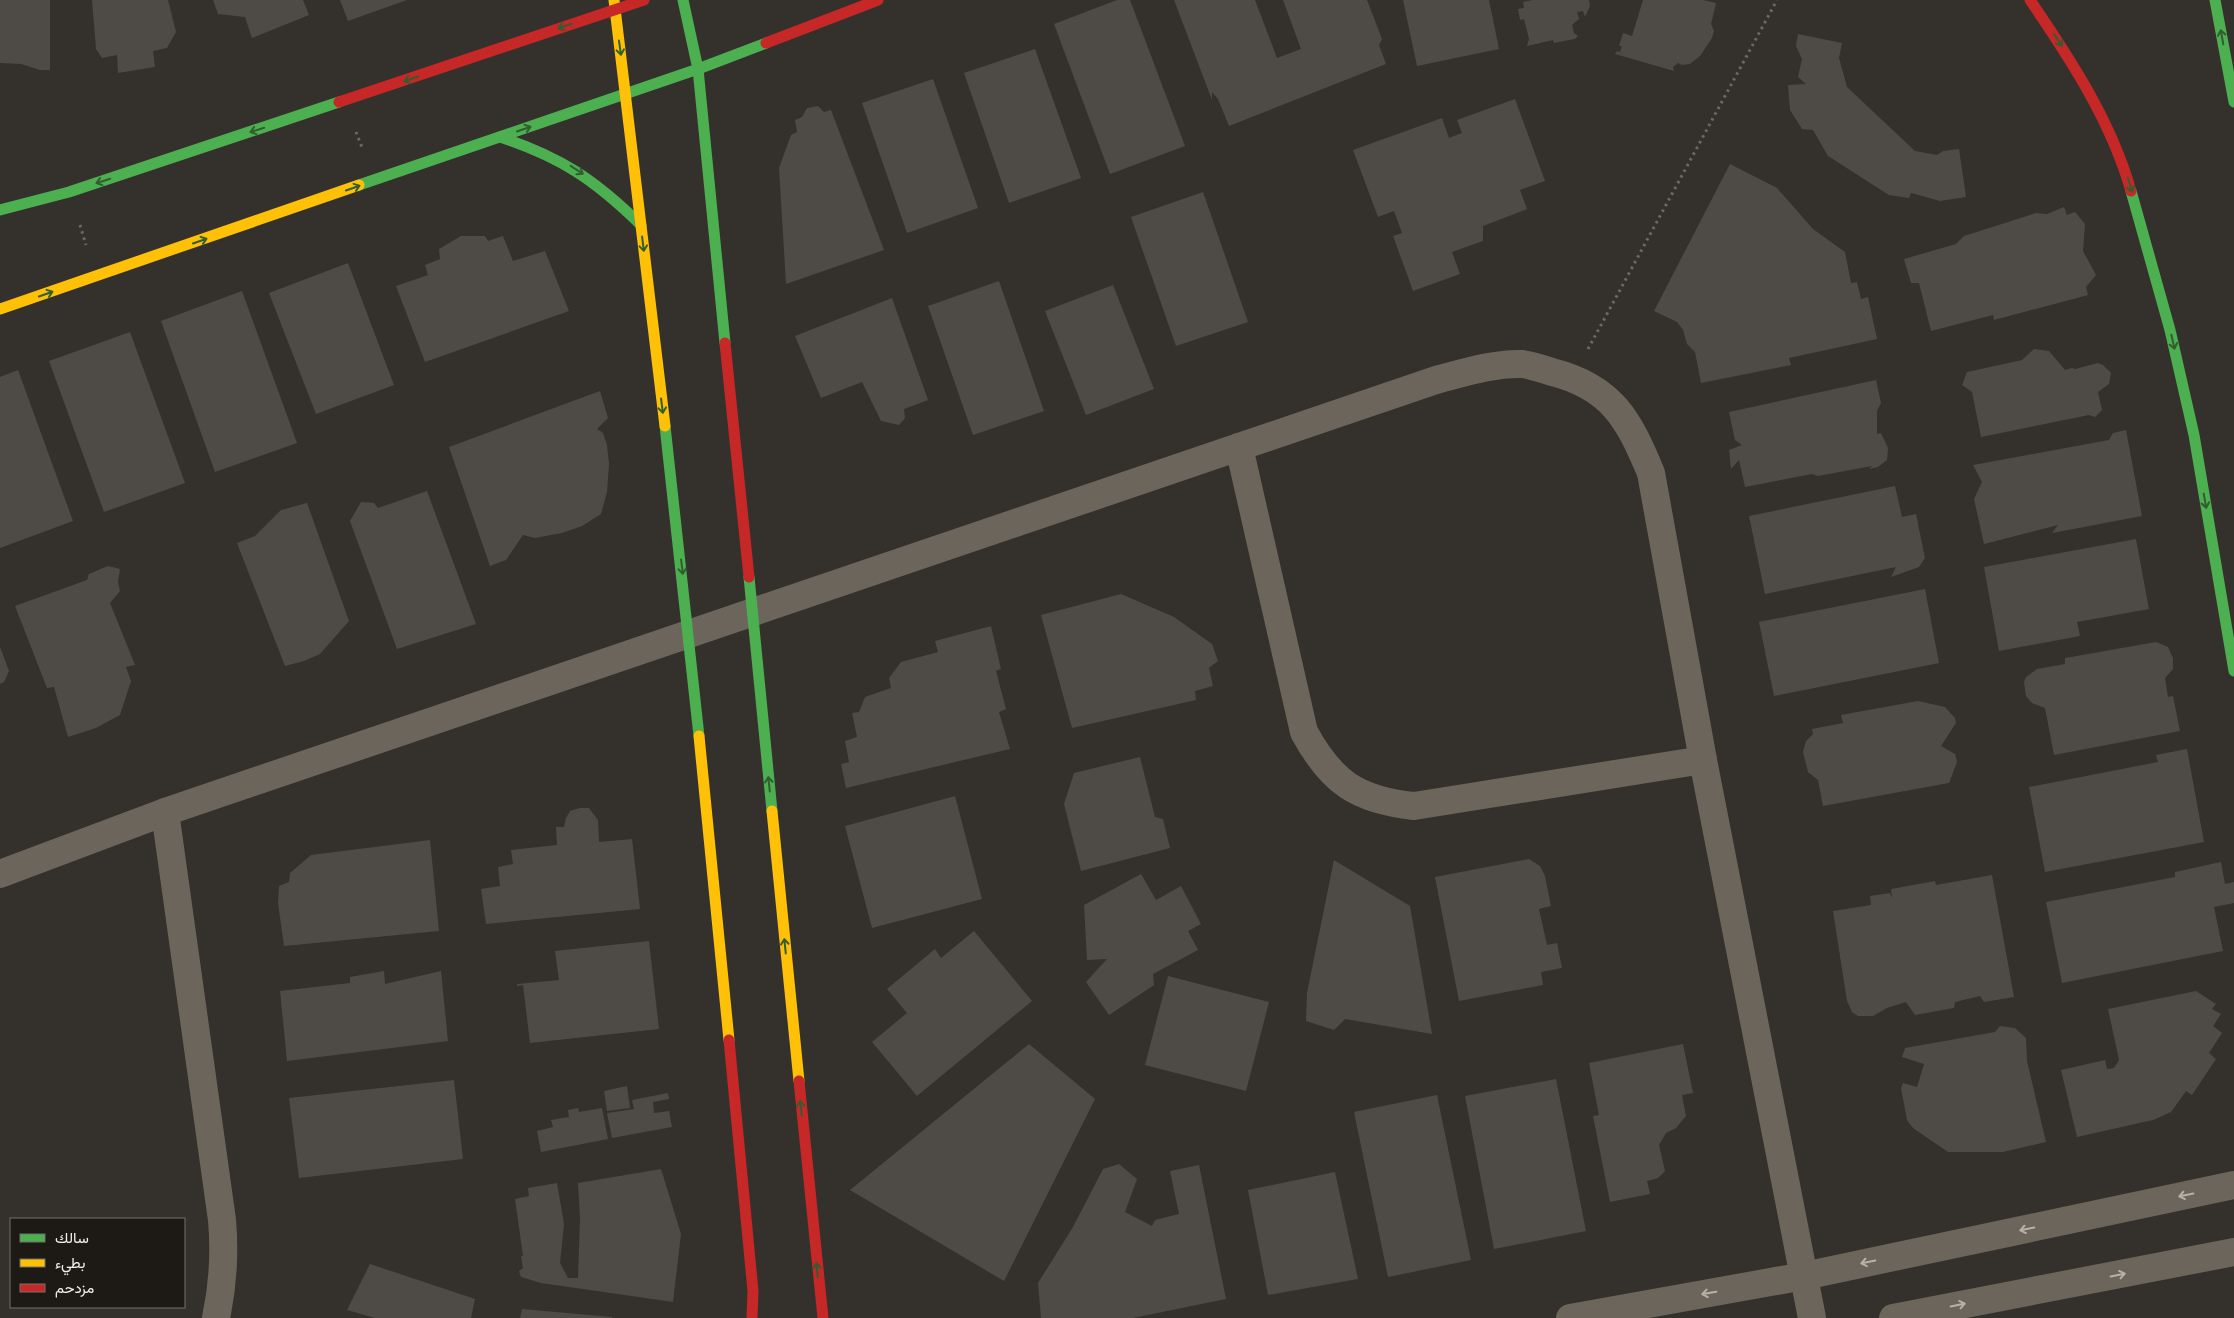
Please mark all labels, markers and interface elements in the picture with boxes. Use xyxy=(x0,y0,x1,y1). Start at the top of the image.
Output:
one-way arrow xyxy=(557,22,573,32)
one-way arrow xyxy=(2217,29,2227,45)
one-way arrow xyxy=(2053,33,2063,47)
one-way arrow xyxy=(615,40,625,56)
one-way arrow xyxy=(403,74,419,84)
one-way arrow xyxy=(515,124,531,133)
one-way arrow xyxy=(250,126,265,135)
one-way arrow xyxy=(570,164,584,175)
one-way arrow xyxy=(95,177,111,186)
one-way arrow xyxy=(2125,177,2135,193)
one-way arrow xyxy=(345,183,361,192)
one-way arrow xyxy=(192,236,207,245)
one-way arrow xyxy=(638,236,648,252)
one-way arrow xyxy=(38,288,54,298)
one-way arrow xyxy=(2169,333,2178,349)
one-way arrow xyxy=(657,397,667,413)
one-way arrow xyxy=(2201,493,2211,509)
one-way arrow xyxy=(677,559,687,575)
one-way arrow xyxy=(764,777,774,793)
one-way arrow xyxy=(780,938,790,954)
one-way arrow xyxy=(796,1100,806,1116)
one-way arrow xyxy=(2179,1191,2195,1200)
legend xyxy=(10,1218,185,1308)
one-way arrow xyxy=(2020,1225,2036,1235)
text: سالك xyxy=(55,1229,89,1247)
text: بطيء xyxy=(55,1254,85,1276)
one-way arrow xyxy=(1861,1258,1877,1268)
one-way arrow xyxy=(812,1262,822,1278)
one-way arrow xyxy=(2110,1269,2126,1279)
text: مزدحم xyxy=(55,1279,94,1298)
one-way arrow xyxy=(1701,1288,1717,1298)
one-way arrow xyxy=(1950,1300,1966,1310)

